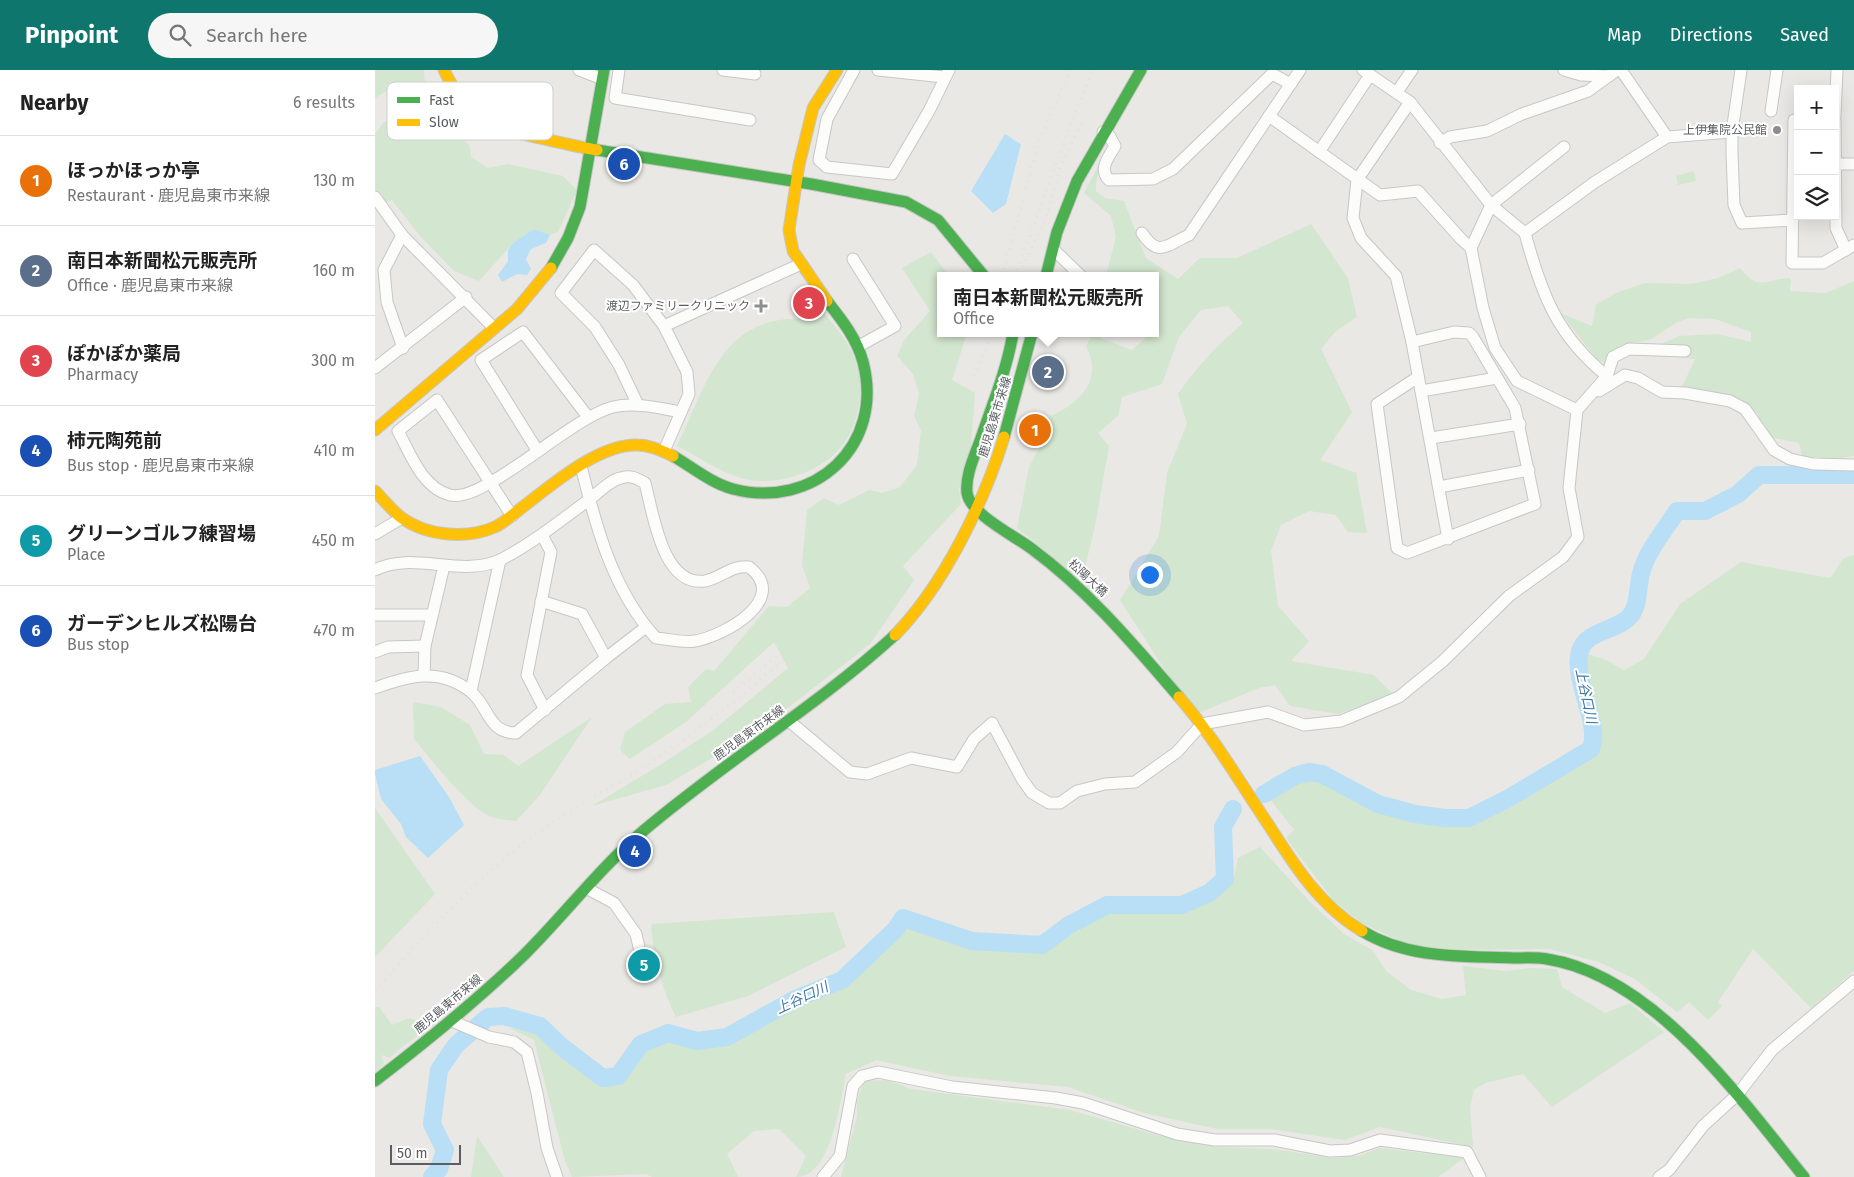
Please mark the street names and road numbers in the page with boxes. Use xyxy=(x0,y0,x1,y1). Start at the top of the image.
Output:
street label: 鹿児島東市来線 xyxy=(976,375,1014,459)
street label: 松陽大橋 xyxy=(1066,557,1110,599)
street label: 鹿児島東市来線 xyxy=(711,703,787,763)
street label: 鹿児島東市来線 xyxy=(411,972,485,1036)

